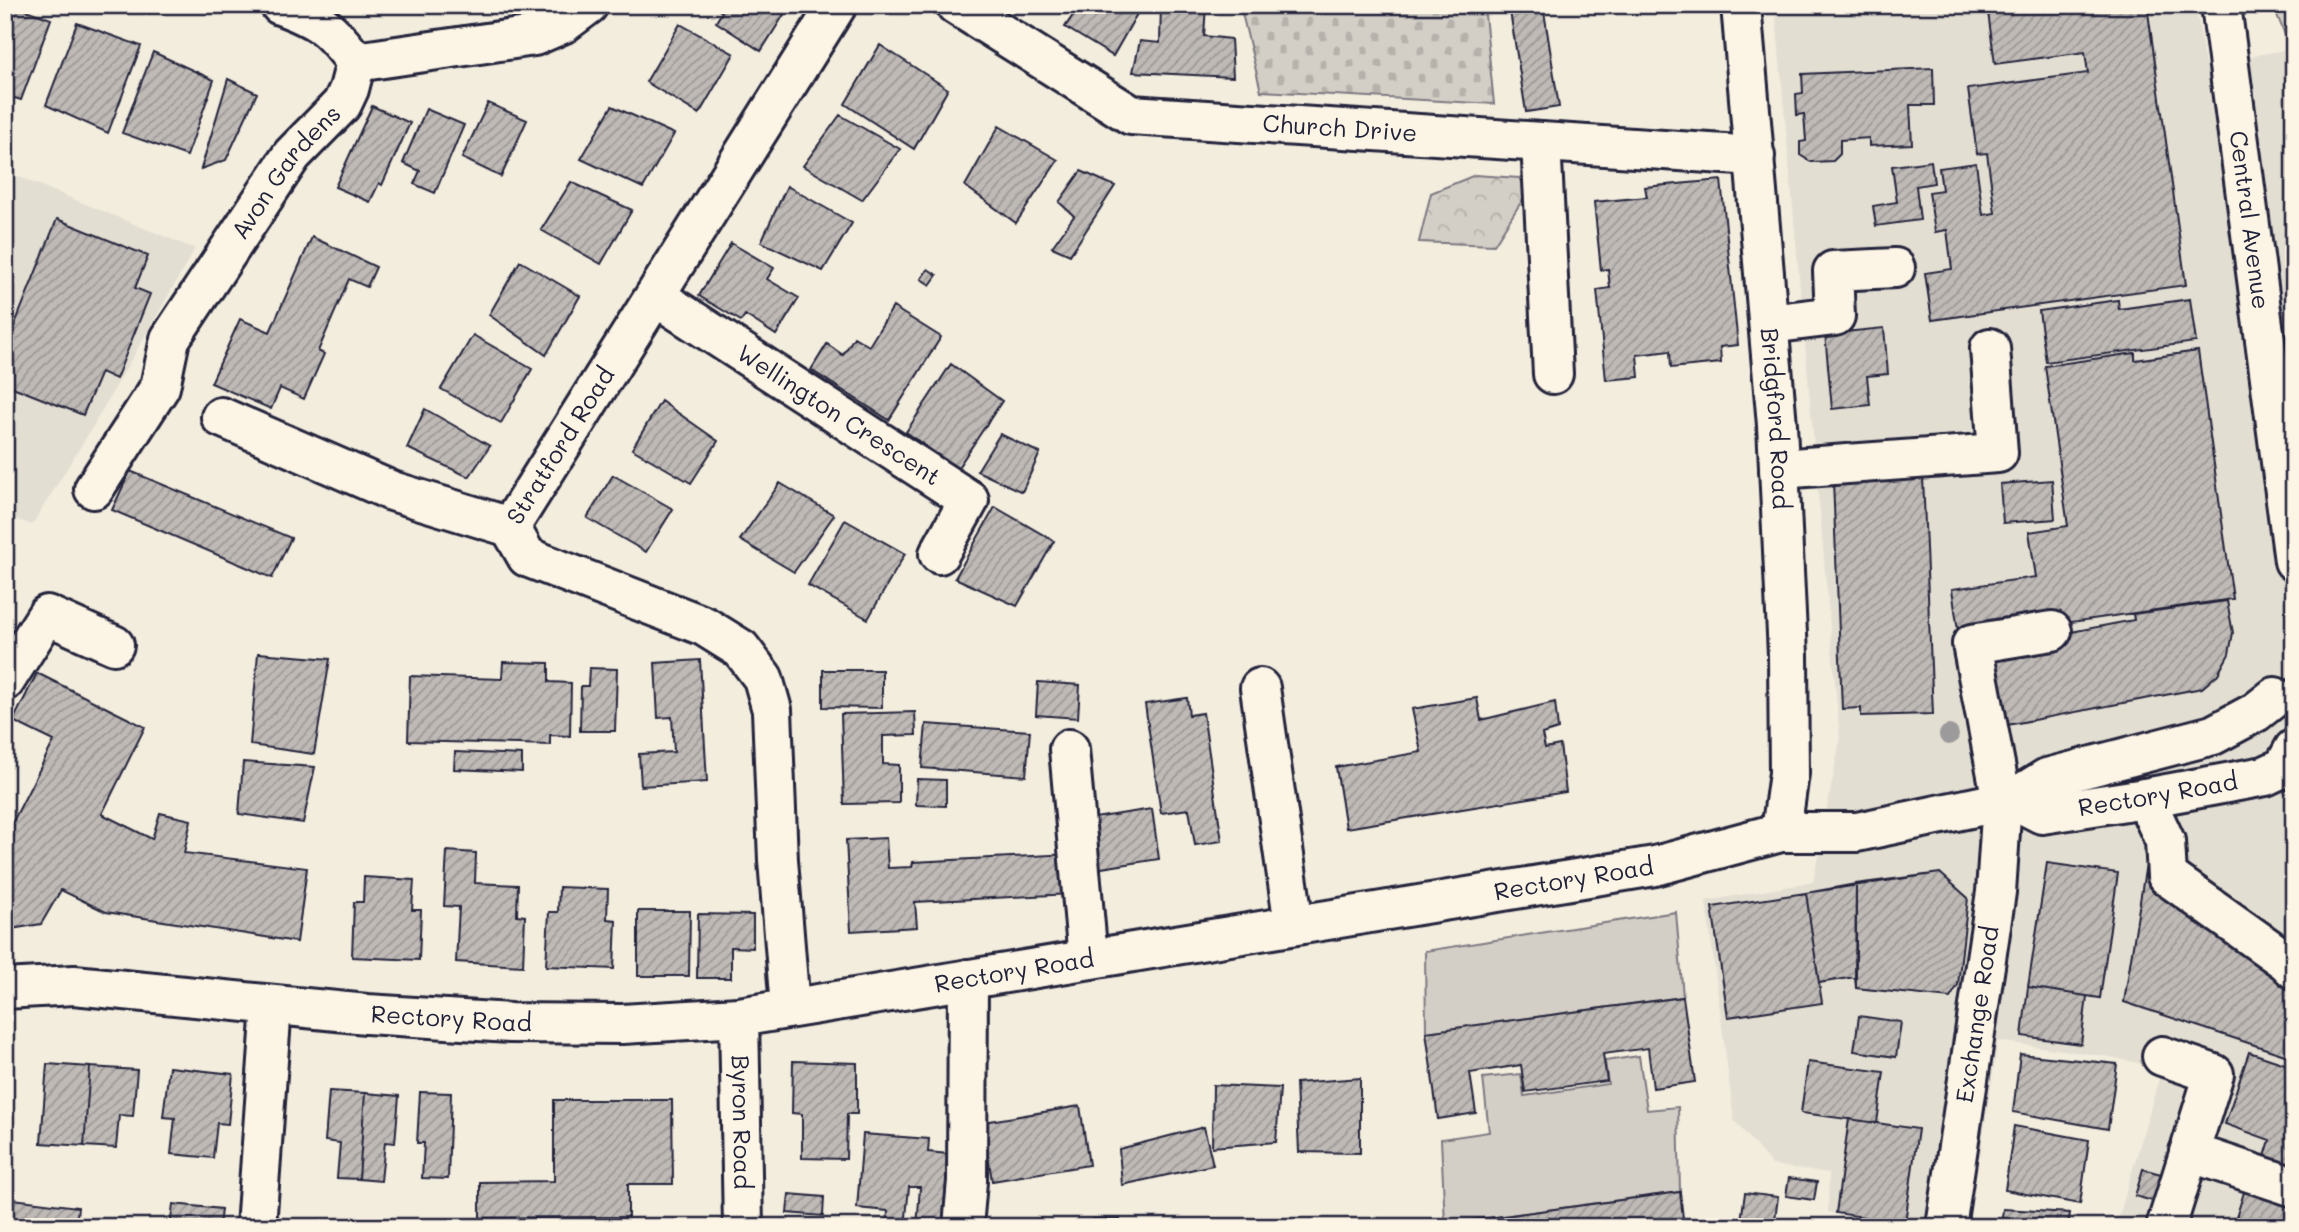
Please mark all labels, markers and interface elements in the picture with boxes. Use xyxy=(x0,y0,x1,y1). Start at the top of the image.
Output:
street label: Avon Gardens xyxy=(224,98,347,245)
street label: Church Drive xyxy=(1262,107,1418,148)
street label: Central Avenue xyxy=(2224,129,2278,311)
street label: Bridgford Road xyxy=(1755,326,1798,510)
street label: Wellington Crescent xyxy=(732,337,947,492)
street label: Stratford Road xyxy=(499,361,620,530)
street label: Rectory Road xyxy=(2076,764,2240,822)
street label: Rectory Road xyxy=(1491,850,1656,906)
street label: Exchange Road xyxy=(1948,924,2005,1105)
street label: Rectory Road xyxy=(932,942,1096,999)
street label: Rectory Road xyxy=(370,997,532,1037)
street label: Byron Road xyxy=(726,1054,759,1189)

